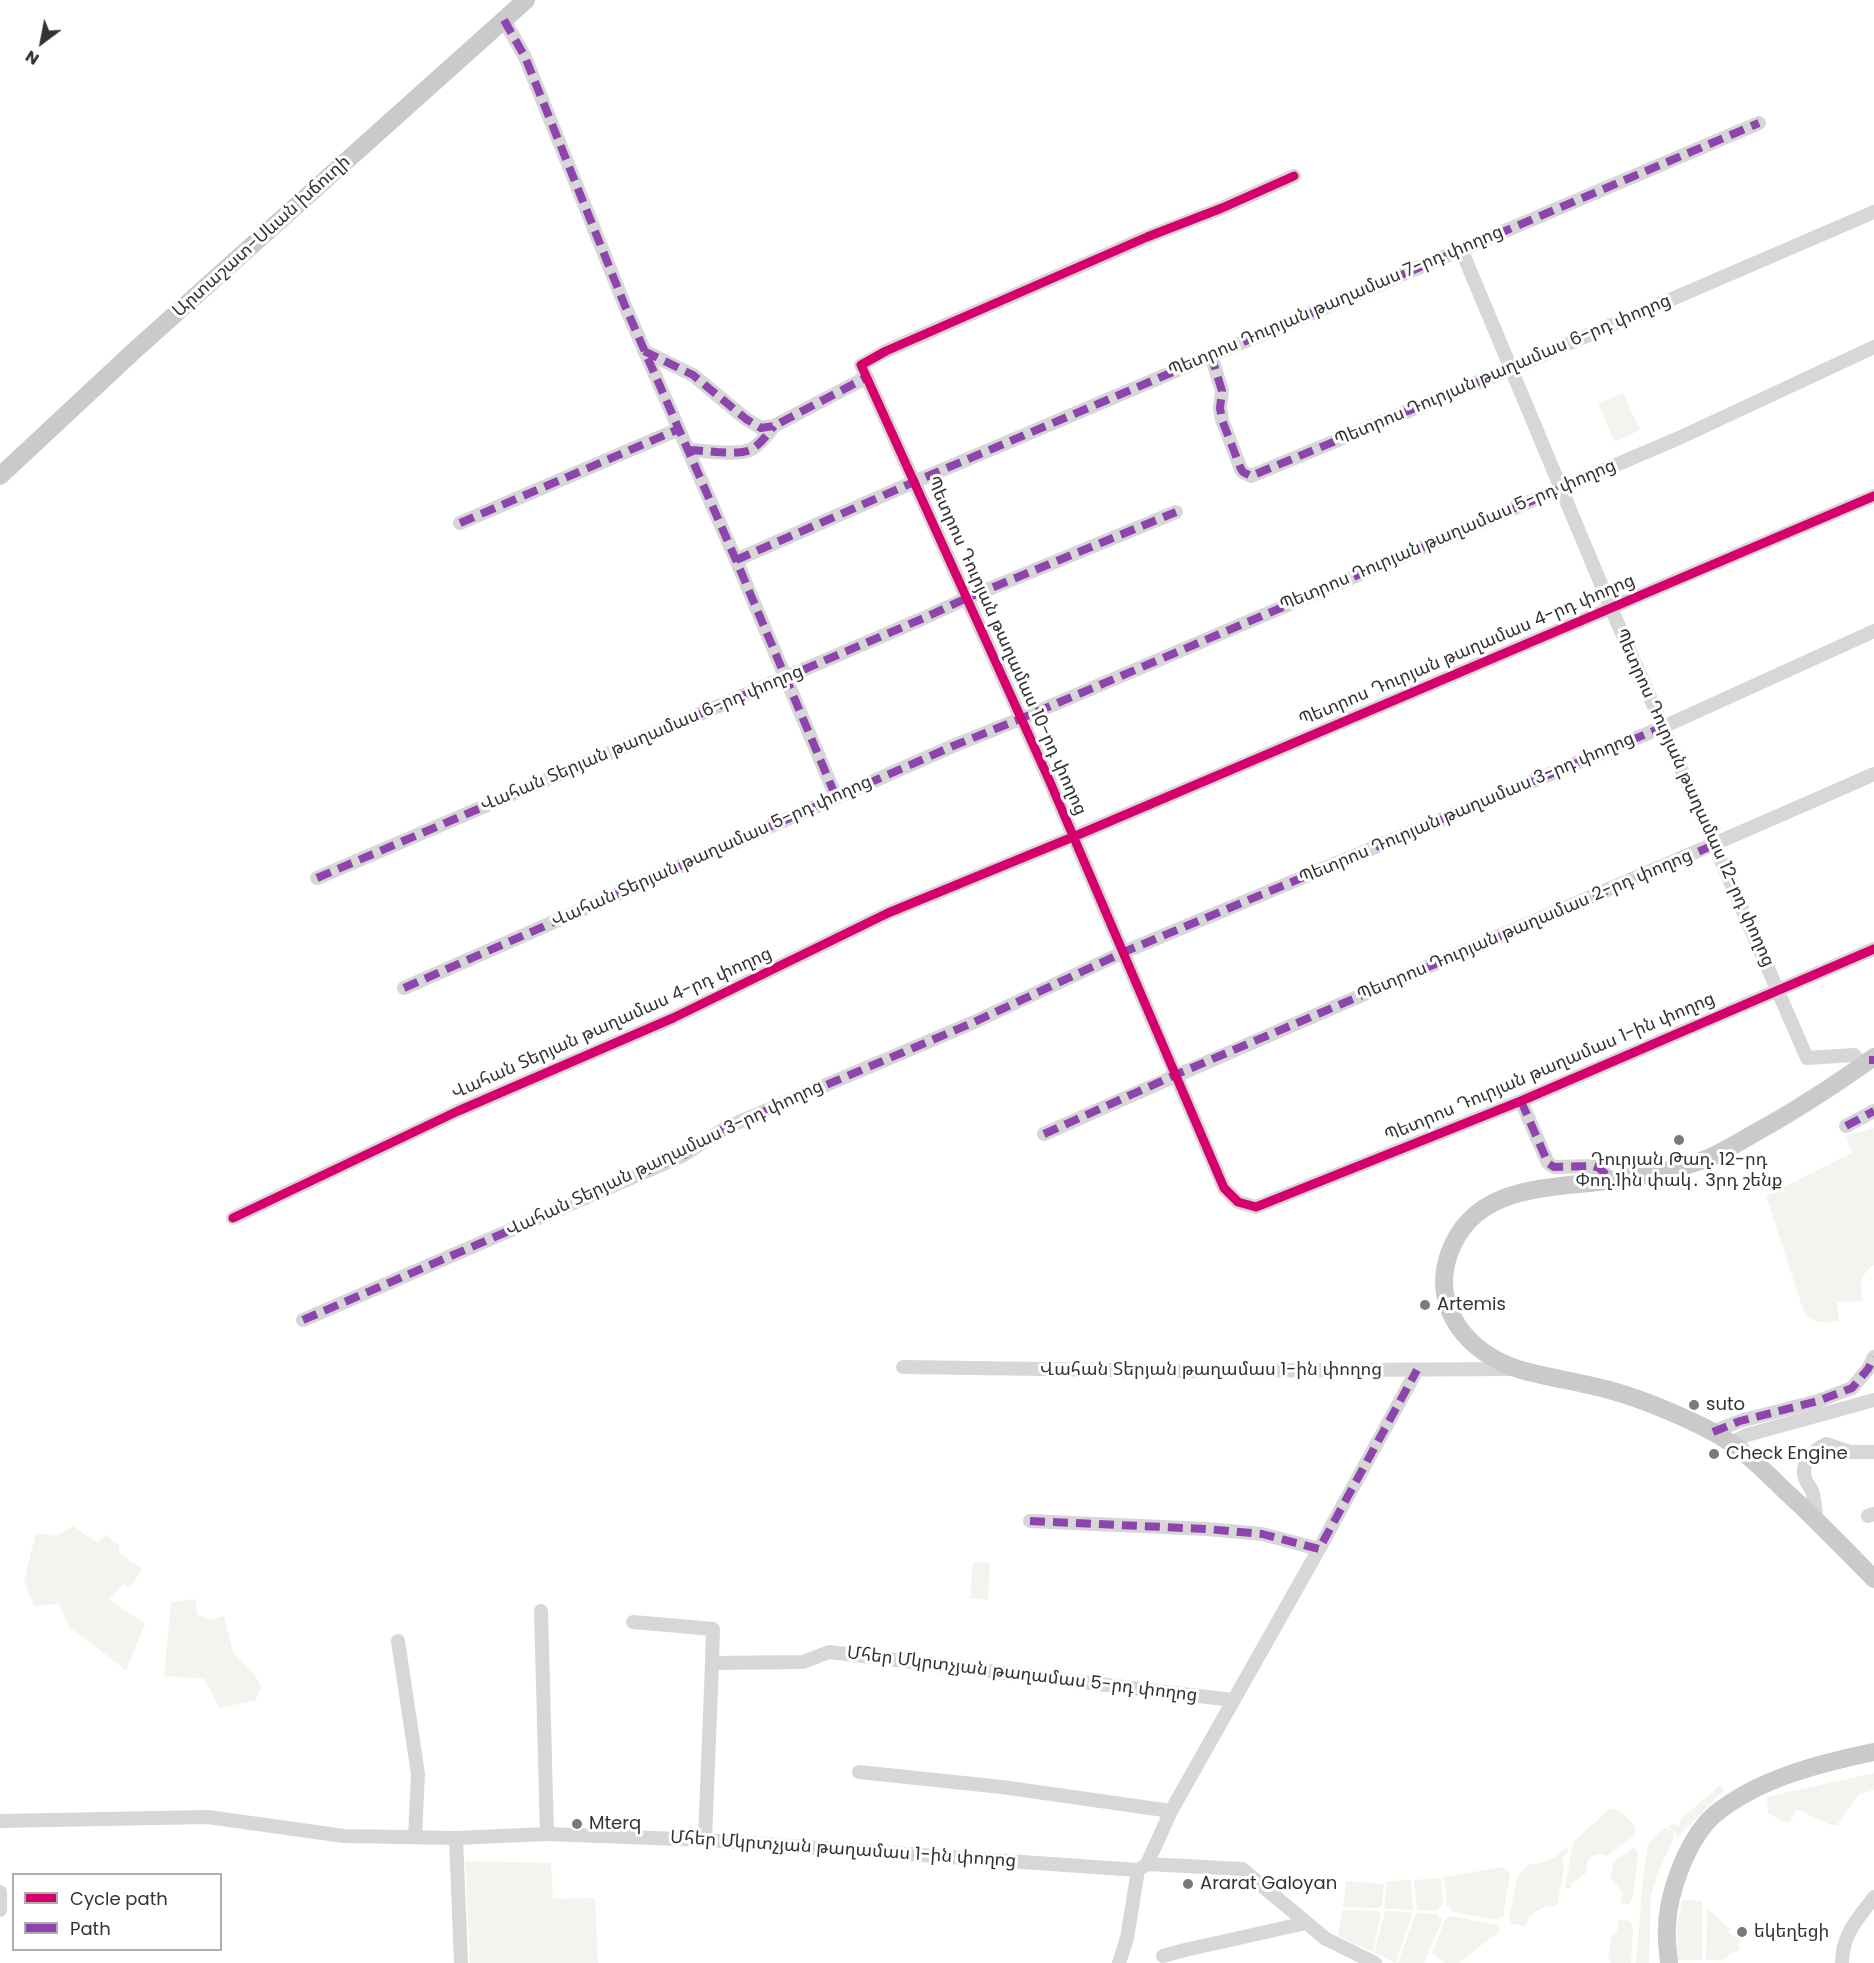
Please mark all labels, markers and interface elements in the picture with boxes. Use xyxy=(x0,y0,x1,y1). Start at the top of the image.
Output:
north arrow xyxy=(12,12,72,72)
text: N xyxy=(21,45,43,71)
street label: Արտաշատ-Սևան խճուղի xyxy=(169,152,355,322)
street label: Պետրոս Դուրյան թաղամաս 7-րդ փողոց xyxy=(1165,221,1507,383)
street label: Պետրոս Դուրյան թաղամաս 6-րդ փողոց xyxy=(1332,290,1674,452)
street label: Պետրոս Դուրյան թաղամաս 5-րդ փողոց xyxy=(1277,455,1619,617)
street label: Պետրոս Դուրյան թաղամաս 10-րդ փողոց xyxy=(921,473,1091,819)
street label: Պետրոս Դուրյան թաղամաս 4-րդ փողոց xyxy=(1296,570,1638,732)
street label: Պետրոս Դուրյան թաղամաս 12-րդ փողոց xyxy=(1609,626,1779,970)
street label: Վահան Տերյան թաղամաս 6-րդ փողոց xyxy=(477,661,807,817)
street label: Պետրոս Դուրյան թաղամաս 3-րդ փողոց xyxy=(1296,728,1638,890)
street label: Վահան Տերյան թաղամաս 5-րդ փողոց xyxy=(549,771,875,933)
street label: Պետրոս Դուրյան թաղամաս 2-րդ փողոց xyxy=(1354,845,1696,1007)
street label: Վահան Տերյան թաղամաս 4-րդ փողոց xyxy=(449,943,775,1105)
street label: Պետրոս Դուրյան թաղամաս 1-ին փողոց xyxy=(1382,988,1718,1148)
street label: Վահան Տերյան թաղամաս 3-րդ փողոց xyxy=(503,1076,827,1242)
marker: Դուրյան Թաղ. 12-րդ Փող.1ին փակ․ 3րդ շենք xyxy=(1672,1133,1686,1147)
place label: Դուրյան Թաղ. 12-րդ Փող.1ին փակ․ 3րդ շենք xyxy=(1575,1149,1783,1192)
place label: Artemis xyxy=(1437,1294,1506,1316)
marker: Artemis xyxy=(1418,1298,1432,1312)
street label: Վահան Տերյան թաղամաս 1-ին փողոց xyxy=(1040,1359,1382,1381)
place label: suto xyxy=(1706,1394,1745,1416)
marker: suto xyxy=(1687,1398,1701,1412)
place label: Check Engine xyxy=(1726,1443,1848,1465)
marker: Check Engine xyxy=(1707,1447,1721,1461)
street label: Մհեր Մկրտչյան թաղամաս 5-րդ փողոց xyxy=(845,1643,1199,1707)
place label: Mterq xyxy=(589,1813,641,1835)
marker: Mterq xyxy=(570,1817,584,1831)
street label: Մհեր Մկրտչյան թաղամաս 1-ին փողոց xyxy=(669,1827,1017,1873)
legend xyxy=(12,1873,222,1951)
place label: Ararat Galoyan xyxy=(1200,1873,1337,1895)
marker: Ararat Galoyan xyxy=(1181,1877,1195,1891)
text: Cycle path xyxy=(70,1886,168,1911)
text: Path xyxy=(70,1916,111,1941)
place label: եկեղեցի xyxy=(1754,1921,1829,1943)
marker: եկեղեցի xyxy=(1735,1925,1749,1939)

